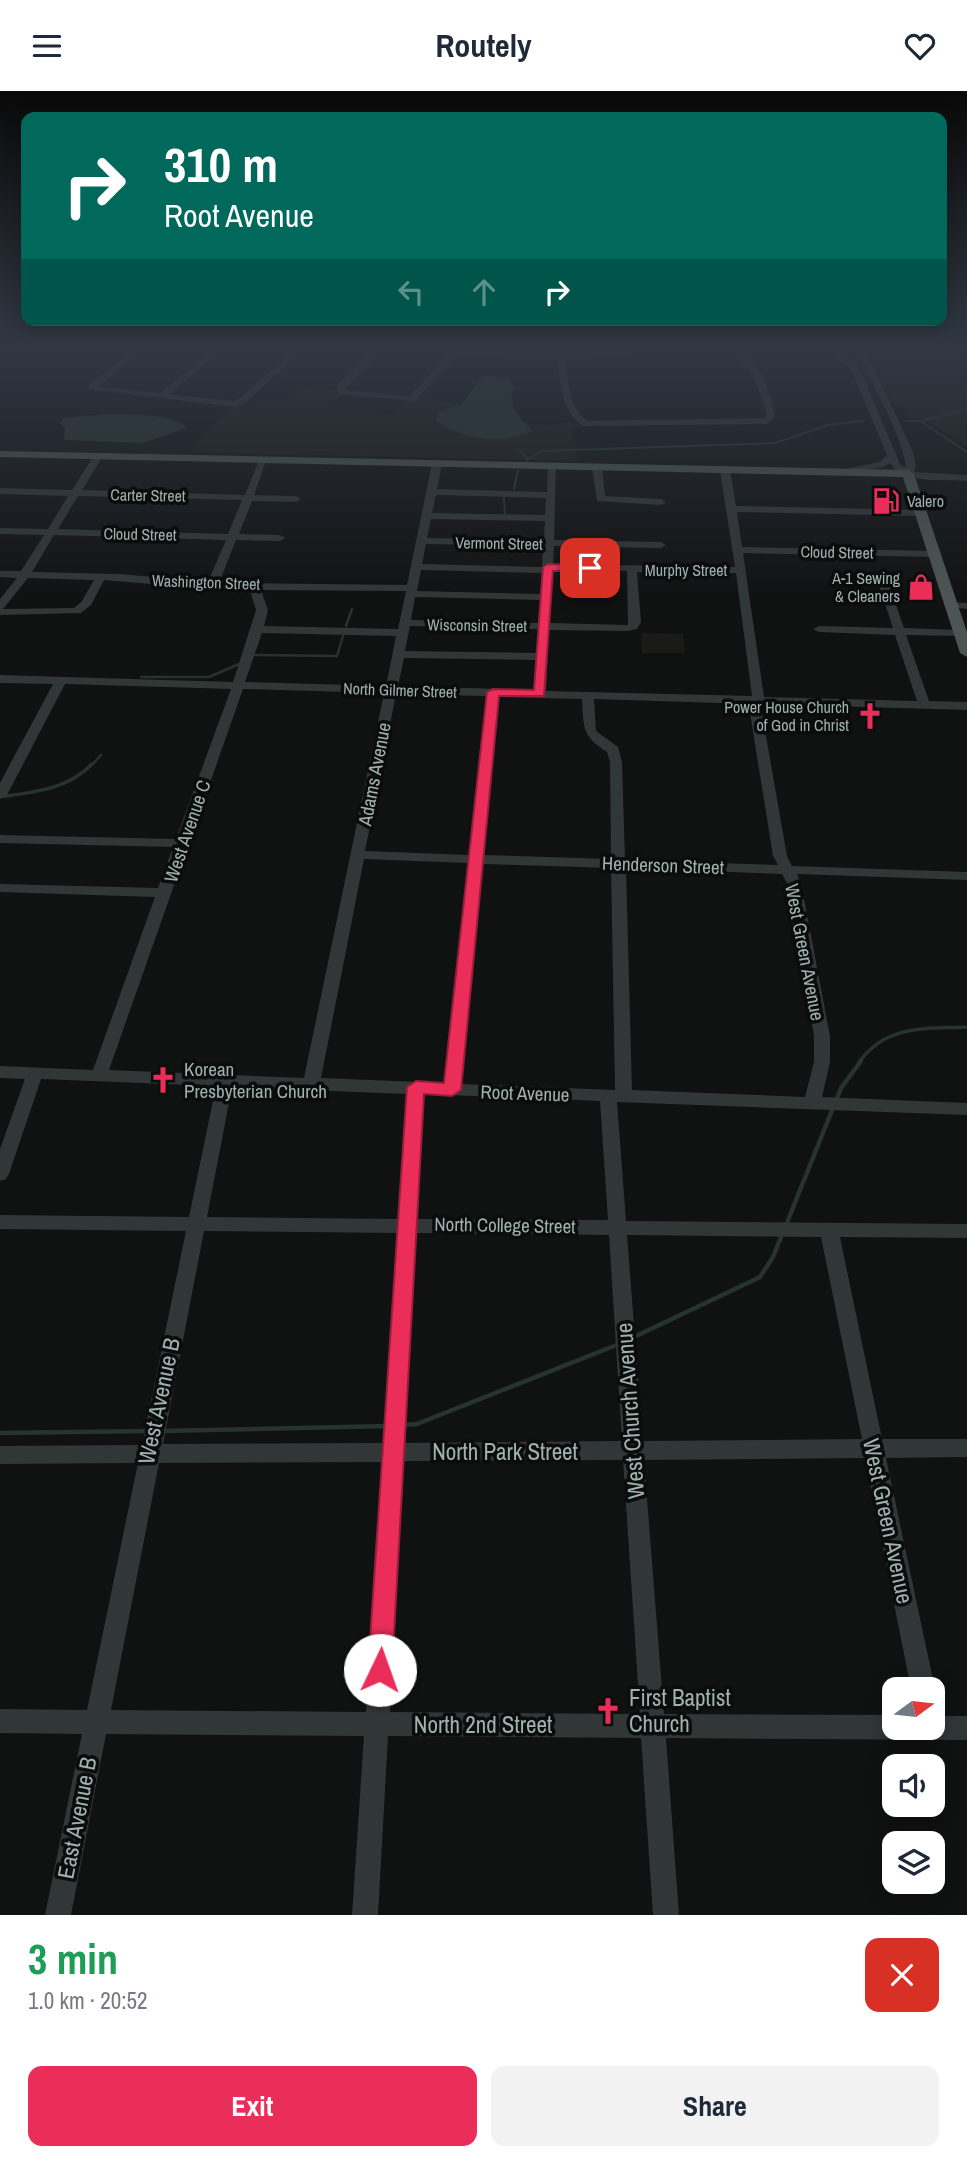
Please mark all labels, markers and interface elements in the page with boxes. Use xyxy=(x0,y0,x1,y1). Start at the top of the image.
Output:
text: Routely xyxy=(435,24,532,67)
icon: menu xyxy=(28,27,66,65)
icon: heart xyxy=(901,27,939,65)
text: 310 m xyxy=(164,131,278,197)
icon: right xyxy=(49,140,140,231)
text: Root Avenue xyxy=(164,194,314,237)
icon: left xyxy=(392,273,430,311)
icon: ahead xyxy=(465,273,503,311)
icon: right xyxy=(538,273,576,311)
street label: Carter Street xyxy=(110,483,186,507)
fuel station icon: Valero xyxy=(871,486,901,516)
place label: Valero xyxy=(907,490,944,512)
street label: Cloud Street xyxy=(103,522,177,546)
street label: Vermont Street xyxy=(455,531,543,555)
pin xyxy=(560,538,620,598)
street label: Cloud Street xyxy=(800,540,874,564)
icon: arrive xyxy=(571,549,609,587)
street label: Murphy Street xyxy=(645,559,728,581)
place label: A-1 Sewing & Cleaners xyxy=(831,567,901,607)
street label: Washington Street xyxy=(152,569,261,595)
shop icon: A-1 Sewing & Cleaners xyxy=(906,572,936,602)
street label: Wisconsin Street xyxy=(427,613,527,637)
street label: North Gilmer Street xyxy=(343,677,458,703)
place label: Power House Church of God in Christ xyxy=(724,696,849,736)
church icon: Power House Church of God in Christ xyxy=(855,701,885,731)
street label: Adams Avenue xyxy=(351,720,397,829)
street label: West Avenue C xyxy=(157,776,217,886)
street label: Henderson Street xyxy=(602,850,725,880)
street label: West Green Avenue xyxy=(779,881,831,1023)
place label: Korean Presbyterian Church xyxy=(184,1056,327,1104)
church icon: Korean Presbyterian Church xyxy=(148,1065,178,1095)
street label: Root Avenue xyxy=(480,1078,570,1108)
street label: North College Street xyxy=(434,1211,576,1239)
street label: West Church Avenue xyxy=(608,1322,651,1500)
street label: West Avenue B xyxy=(130,1335,187,1467)
street label: West Green Avenue xyxy=(856,1435,921,1606)
street label: North Park Street xyxy=(432,1436,578,1467)
position arrow xyxy=(343,1633,417,1707)
north arrow xyxy=(882,1677,945,1739)
map controls xyxy=(882,1677,945,1894)
place label: First Baptist Church xyxy=(629,1682,731,1739)
church icon: First Baptist Church xyxy=(593,1696,623,1726)
street label: North 2nd Street xyxy=(414,1709,552,1740)
street label: East Avenue B xyxy=(50,1754,103,1881)
button: sound xyxy=(882,1754,945,1817)
button: layers xyxy=(882,1831,945,1894)
text: 3 min xyxy=(28,1931,118,1987)
button: close xyxy=(865,1938,939,2012)
text: 1.0 km · 20:52 xyxy=(28,1985,148,2016)
button: Exit xyxy=(28,2066,477,2146)
button: Share xyxy=(491,2066,939,2146)

